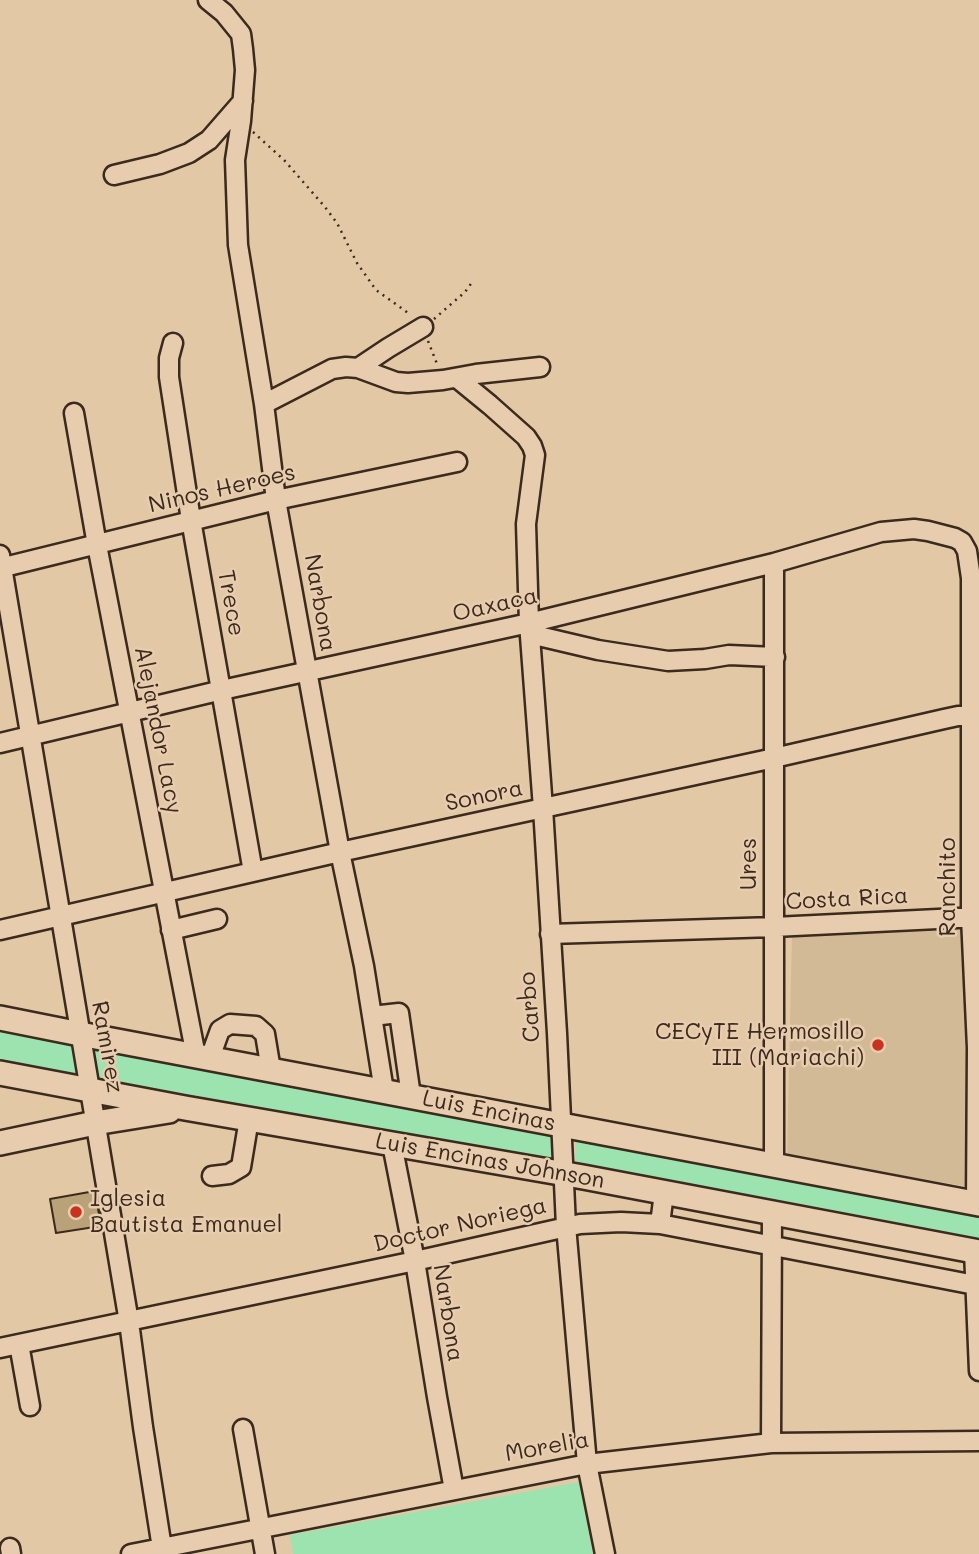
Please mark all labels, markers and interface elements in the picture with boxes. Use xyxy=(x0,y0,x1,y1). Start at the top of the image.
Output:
street label: Ninos Heroes xyxy=(146,459,298,519)
street label: Narbona xyxy=(298,552,342,654)
street label: Trece xyxy=(212,568,250,638)
street label: Oaxaca xyxy=(450,582,540,628)
street label: Alejandor Lacy xyxy=(128,644,188,816)
street label: Sonora xyxy=(443,774,525,818)
street label: Ranchito xyxy=(934,837,962,937)
street label: Ures xyxy=(735,838,763,890)
street label: Costa Rica xyxy=(785,882,909,916)
street label: Carbo xyxy=(514,971,546,1043)
street label: Ramirez xyxy=(85,999,129,1095)
place label: CECyTE Hermosillo III (Mariachi) xyxy=(655,1018,864,1072)
marker: CECyTE Hermosillo III (Mariachi) xyxy=(870,1037,886,1053)
street label: Luis Encinas xyxy=(420,1085,558,1137)
street label: Luis Encinas Johnson xyxy=(373,1127,607,1195)
place label: Iglesia Bautista Emanuel xyxy=(90,1185,283,1239)
street label: Doctor Noriega xyxy=(371,1192,549,1258)
marker: Iglesia Bautista Emanuel xyxy=(68,1204,84,1220)
street label: Narbona xyxy=(427,1262,469,1364)
street label: Morelia xyxy=(503,1426,591,1468)

